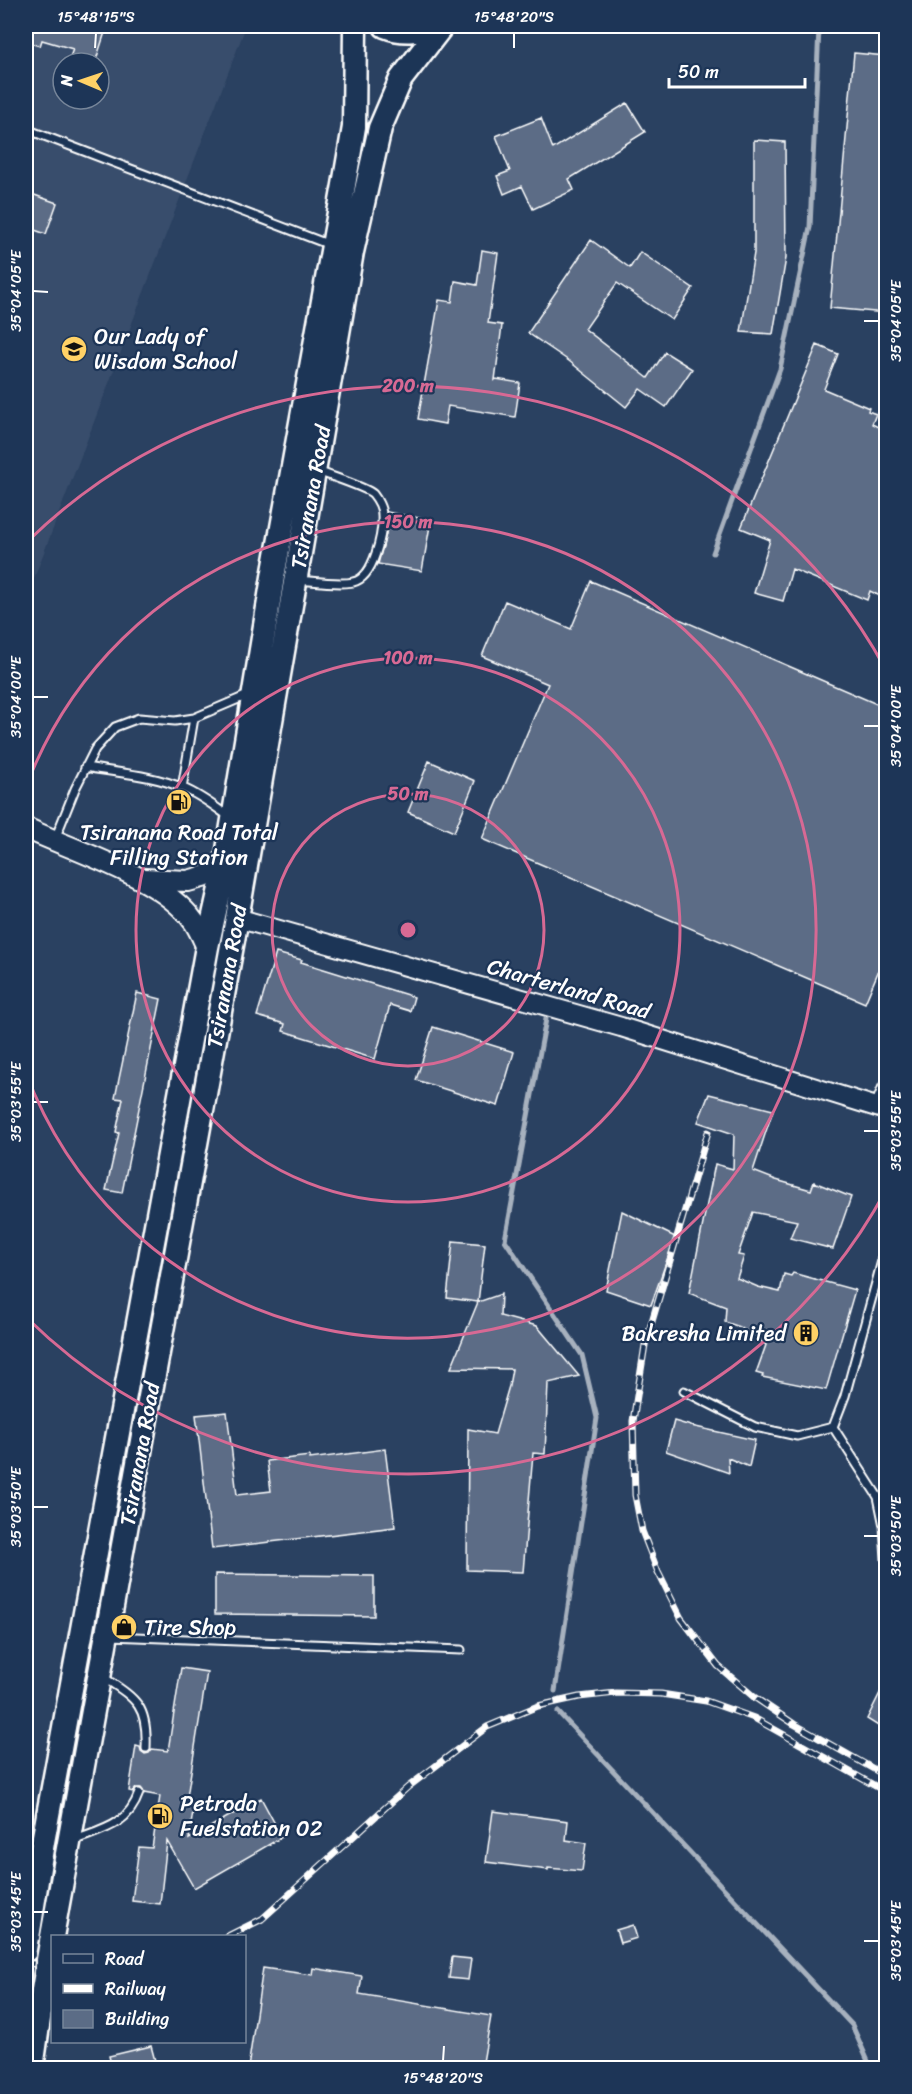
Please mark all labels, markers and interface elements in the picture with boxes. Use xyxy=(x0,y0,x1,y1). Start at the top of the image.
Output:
text: 15°48'15"S xyxy=(57,4,135,30)
text: 15°48'20"S xyxy=(474,4,554,30)
north arrow xyxy=(51,51,111,111)
scale bar xyxy=(669,51,806,89)
text: 50 m xyxy=(678,56,719,88)
text: N xyxy=(52,74,81,88)
text: 35°04'05"E xyxy=(3,249,29,332)
text: 35°04'05"E xyxy=(883,279,909,362)
place label: Our Lady of Wisdom School xyxy=(94,317,238,381)
school or university icon: Our Lady of Wisdom School xyxy=(59,334,89,364)
text: 200 m xyxy=(381,370,434,402)
street label: Tsiranana Road xyxy=(279,421,343,572)
text: 150 m xyxy=(384,506,432,538)
text: 100 m xyxy=(384,642,433,674)
text: 35°04'00"E xyxy=(3,654,29,738)
text: 35°04'00"E xyxy=(883,683,909,767)
text: 50 m xyxy=(388,778,429,810)
fuel station icon: Tsiranana Road Total Filling Station xyxy=(164,787,194,817)
place label: Tsiranana Road Total Filling Station xyxy=(80,813,279,877)
street label: Tsiranana Road xyxy=(195,900,259,1051)
centre of rings xyxy=(398,920,418,940)
street label: Charterland Road xyxy=(483,947,656,1031)
text: 35°03'55"E xyxy=(3,1060,29,1142)
text: 35°03'55"E xyxy=(883,1089,909,1171)
place label: Bakresha Limited xyxy=(621,1314,787,1353)
building icon: Bakresha Limited xyxy=(791,1318,821,1348)
street label: Tsiranana Road xyxy=(108,1378,172,1529)
text: 35°03'50"E xyxy=(3,1465,29,1547)
text: 35°03'50"E xyxy=(883,1494,909,1576)
place label: Tire Shop xyxy=(144,1608,237,1647)
shop icon: Tire Shop xyxy=(109,1612,139,1642)
place label: Petroda Fuelstation 02 xyxy=(180,1784,323,1848)
fuel station icon: Petroda Fuelstation 02 xyxy=(145,1801,175,1831)
text: 35°03'45"E xyxy=(3,1870,29,1952)
text: 35°03'45"E xyxy=(883,1899,909,1981)
legend xyxy=(51,1935,246,2043)
text: Road xyxy=(105,1943,145,1975)
text: Railway xyxy=(105,1973,167,2005)
text: Building xyxy=(105,2003,169,2035)
text: 15°48'20"S xyxy=(403,2065,483,2091)

